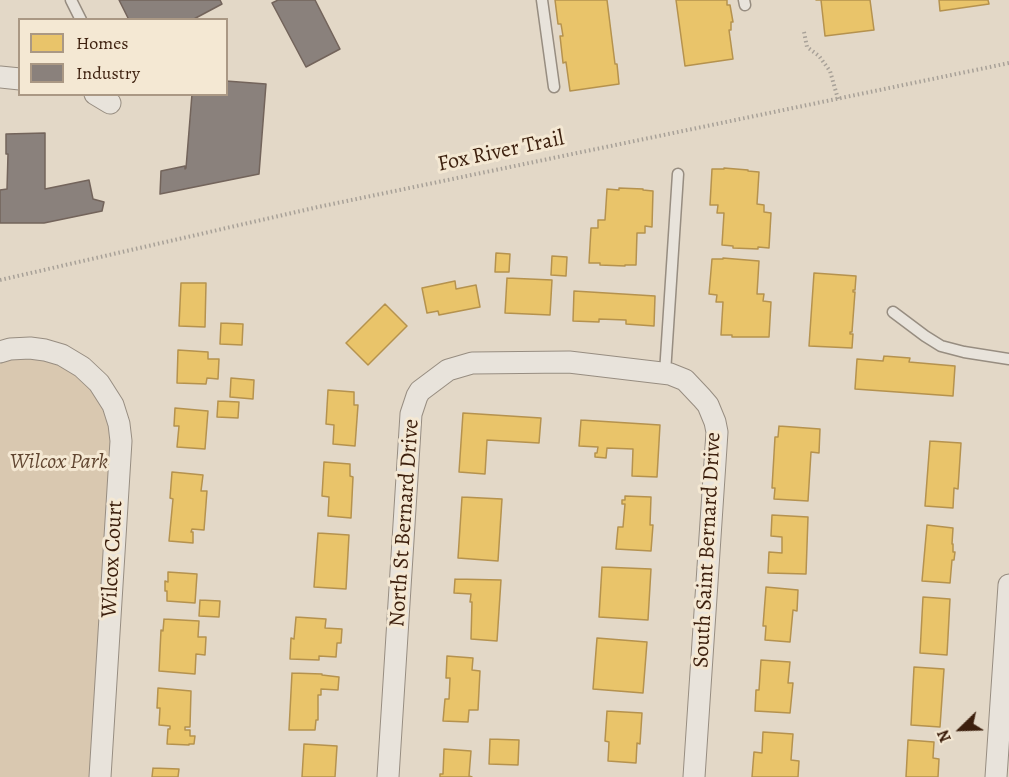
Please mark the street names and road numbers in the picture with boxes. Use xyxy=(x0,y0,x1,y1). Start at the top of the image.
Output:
street label: Fox River Trail xyxy=(435,126,567,178)
street label: North St Bernard Drive xyxy=(385,418,425,628)
street label: South Saint Bernard Drive xyxy=(689,431,727,669)
street label: Wilcox Court xyxy=(97,500,129,618)

